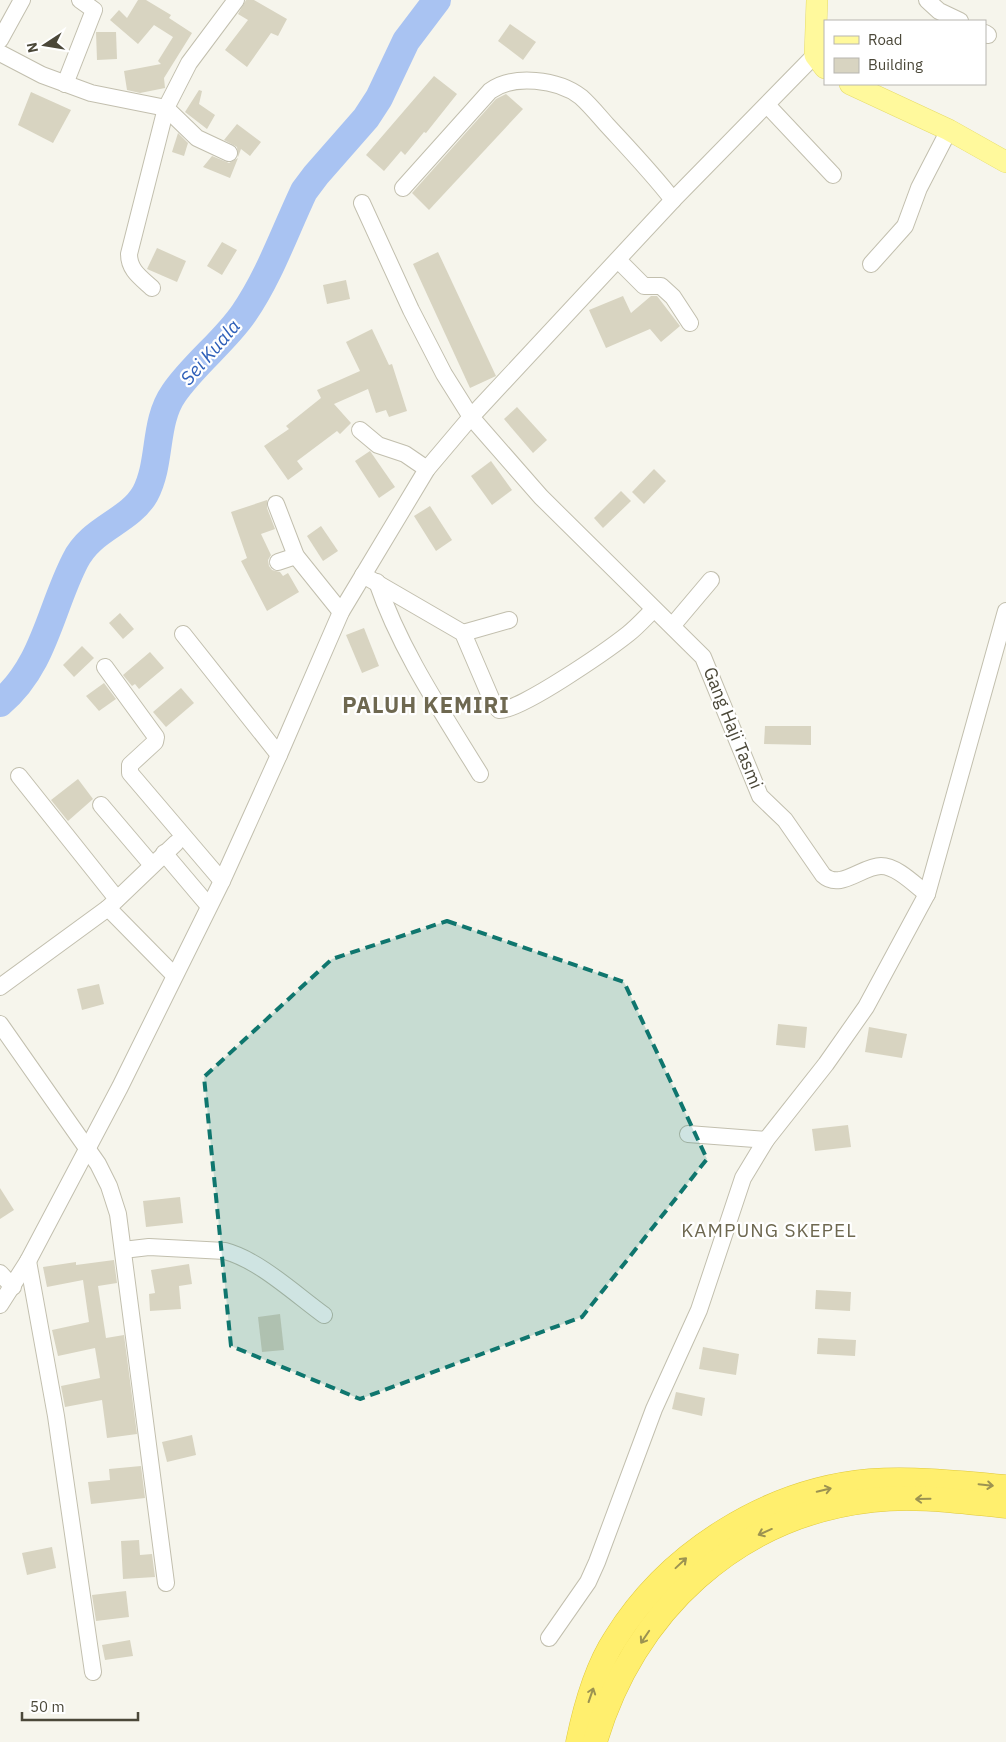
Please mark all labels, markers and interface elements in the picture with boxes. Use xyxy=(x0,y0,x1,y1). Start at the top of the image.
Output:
north arrow xyxy=(20,20,70,70)
legend xyxy=(824,20,986,85)
text: Road xyxy=(868,30,903,49)
text: N xyxy=(22,41,42,55)
text: Building xyxy=(868,55,923,74)
water label: Sei Kuala xyxy=(175,314,245,390)
street label: Gang Haji Tasmi xyxy=(699,664,768,792)
district label: PALUH KEMIRI xyxy=(342,690,510,719)
district label: KAMPUNG SKEPEL xyxy=(681,1218,857,1242)
one-way arrow xyxy=(977,1480,993,1490)
one-way arrow xyxy=(816,1485,832,1494)
one-way arrow xyxy=(915,1494,931,1504)
one-way arrow xyxy=(758,1528,773,1537)
one-way arrow xyxy=(675,1557,688,1569)
one-way arrow xyxy=(640,1630,650,1644)
one-way arrow xyxy=(587,1688,596,1704)
scale bar xyxy=(22,1690,139,1722)
text: 50 m xyxy=(30,1697,65,1716)

